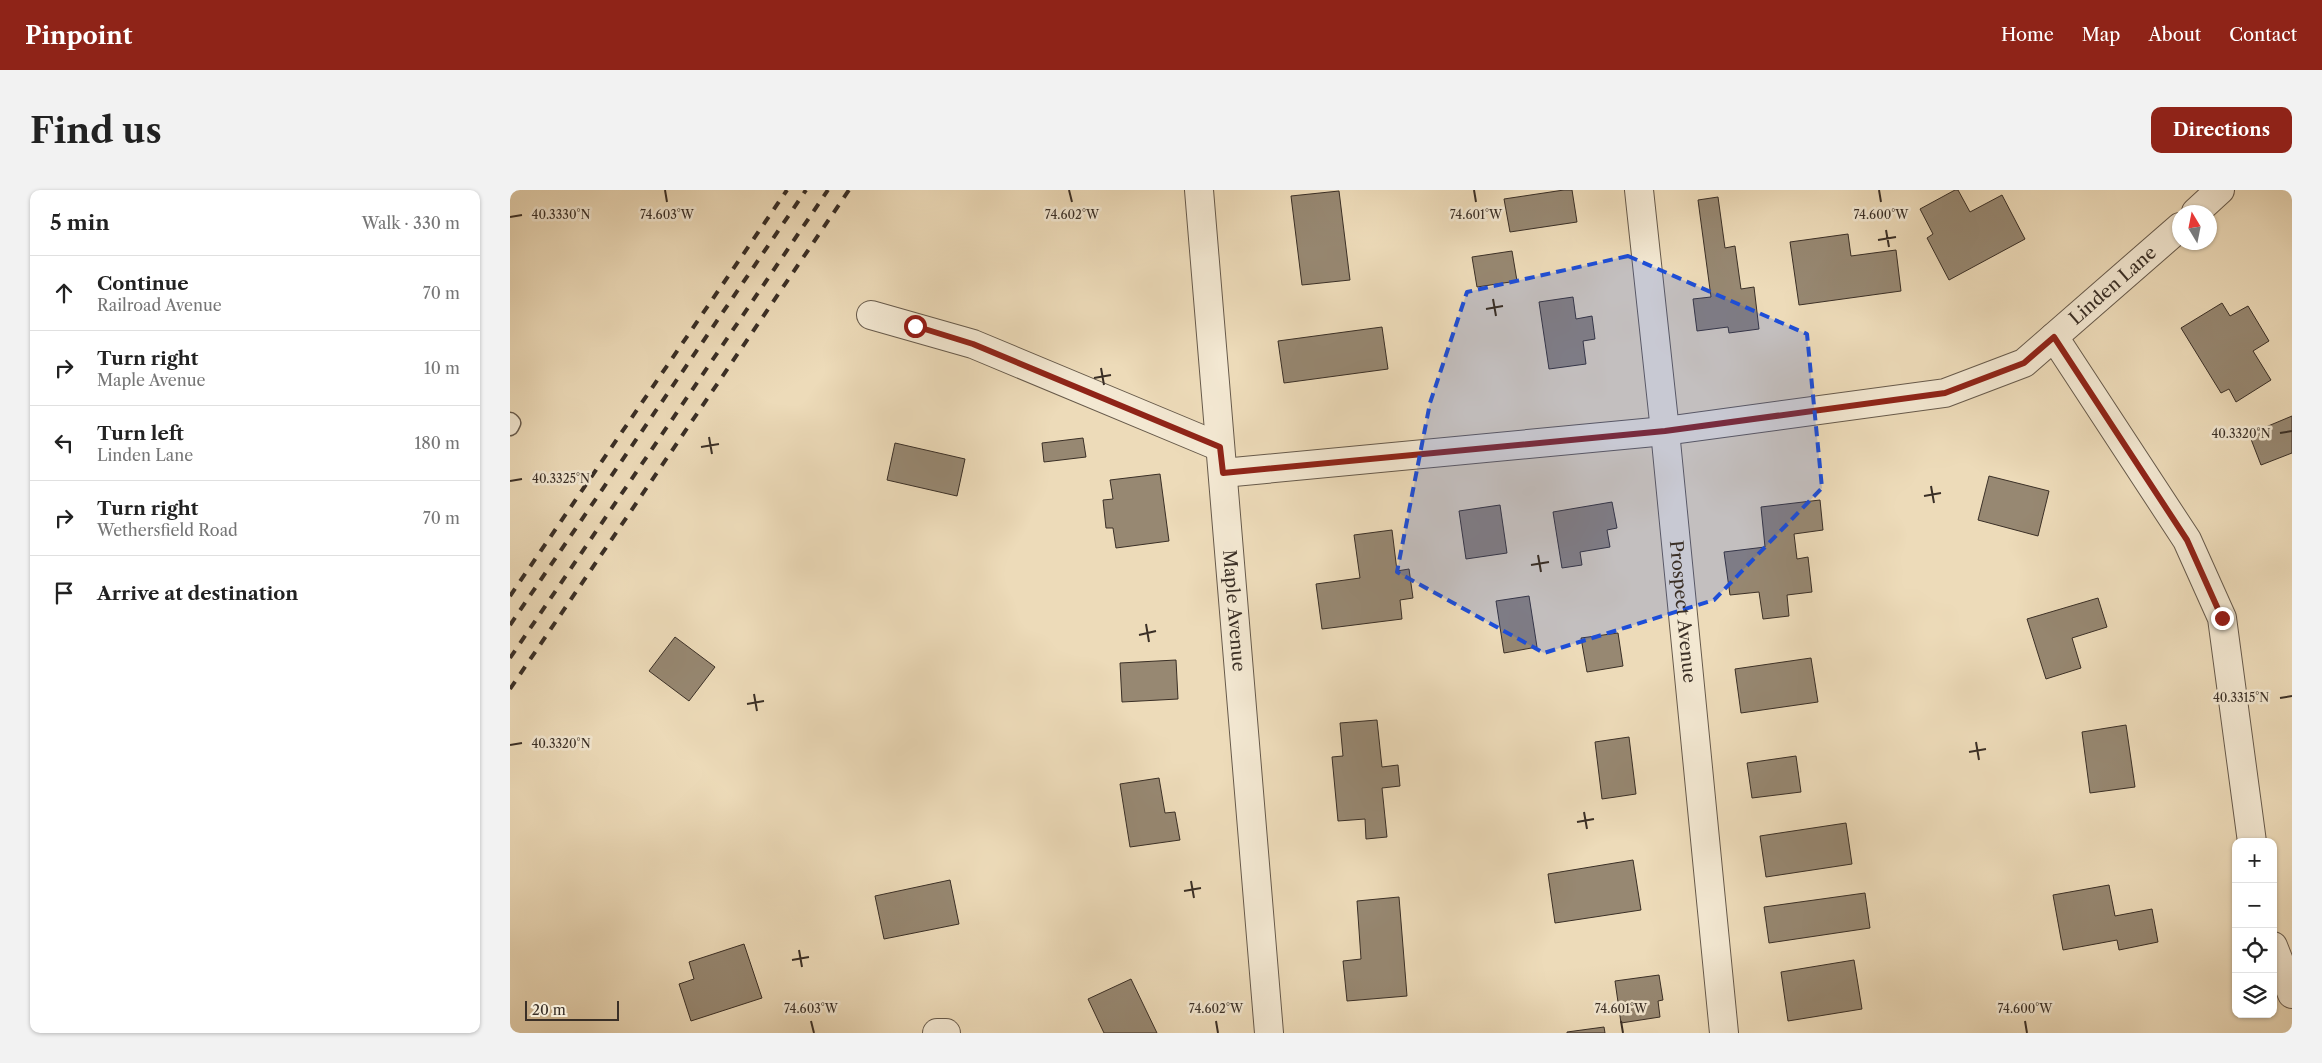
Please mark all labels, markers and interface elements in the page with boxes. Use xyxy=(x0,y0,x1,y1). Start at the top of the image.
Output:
text: Pinpoint xyxy=(25,21,132,50)
text: Home xyxy=(2001,24,2054,46)
text: Map xyxy=(2082,24,2120,46)
text: About xyxy=(2148,24,2201,46)
text: Contact xyxy=(2229,24,2297,46)
button: Directions xyxy=(2151,107,2292,153)
text: Find us xyxy=(30,109,162,152)
north arrow xyxy=(2172,205,2217,250)
text: 40.3330°N xyxy=(532,207,590,222)
text: 74.603°W xyxy=(640,207,695,222)
text: 74.602°W xyxy=(1045,207,1100,222)
text: 74.601°W xyxy=(1450,207,1503,222)
text: 74.600°W xyxy=(1853,207,1909,222)
text: 5 min xyxy=(50,210,110,235)
text: Walk · 330 m xyxy=(362,213,460,233)
street label: Linden Lane xyxy=(2065,242,2161,329)
text: Continue xyxy=(97,272,189,295)
icon: ahead xyxy=(50,279,78,307)
text: 70 m xyxy=(423,283,460,303)
text: Railroad Avenue xyxy=(97,295,222,315)
route start xyxy=(904,315,927,338)
text: Turn right xyxy=(97,347,198,370)
icon: right xyxy=(50,354,78,382)
text: 10 m xyxy=(424,358,460,378)
text: Maple Avenue xyxy=(97,370,206,390)
text: Turn left xyxy=(97,422,184,445)
text: 40.3320°N xyxy=(2211,426,2271,441)
icon: left xyxy=(50,429,78,457)
text: 180 m xyxy=(414,433,460,453)
text: Linden Lane xyxy=(97,445,193,465)
text: 40.3325°N xyxy=(532,471,590,486)
text: Turn right xyxy=(97,497,198,520)
icon: right xyxy=(50,504,78,532)
text: 70 m xyxy=(423,508,460,528)
text: Wethersfield Road xyxy=(97,520,238,540)
street label: Prospect Avenue xyxy=(1665,539,1701,684)
street label: Maple Avenue xyxy=(1218,549,1250,672)
icon: arrive xyxy=(50,579,78,607)
text: Arrive at destination xyxy=(97,582,298,605)
route end xyxy=(2211,607,2234,630)
text: 40.3315°N xyxy=(2213,690,2269,705)
text: 40.3320°N xyxy=(531,736,591,751)
map controls xyxy=(2232,838,2277,1018)
button: + xyxy=(2232,838,2277,883)
button: − xyxy=(2232,883,2277,928)
button: locate xyxy=(2232,928,2277,973)
button: layers xyxy=(2232,973,2277,1018)
scale bar xyxy=(525,998,619,1021)
text: 20 m xyxy=(532,1001,566,1019)
text: 74.603°W xyxy=(784,1001,839,1016)
text: 74.602°W xyxy=(1189,1001,1244,1016)
text: 74.601°W xyxy=(1595,1001,1648,1016)
text: 74.600°W xyxy=(1997,1001,2053,1016)

